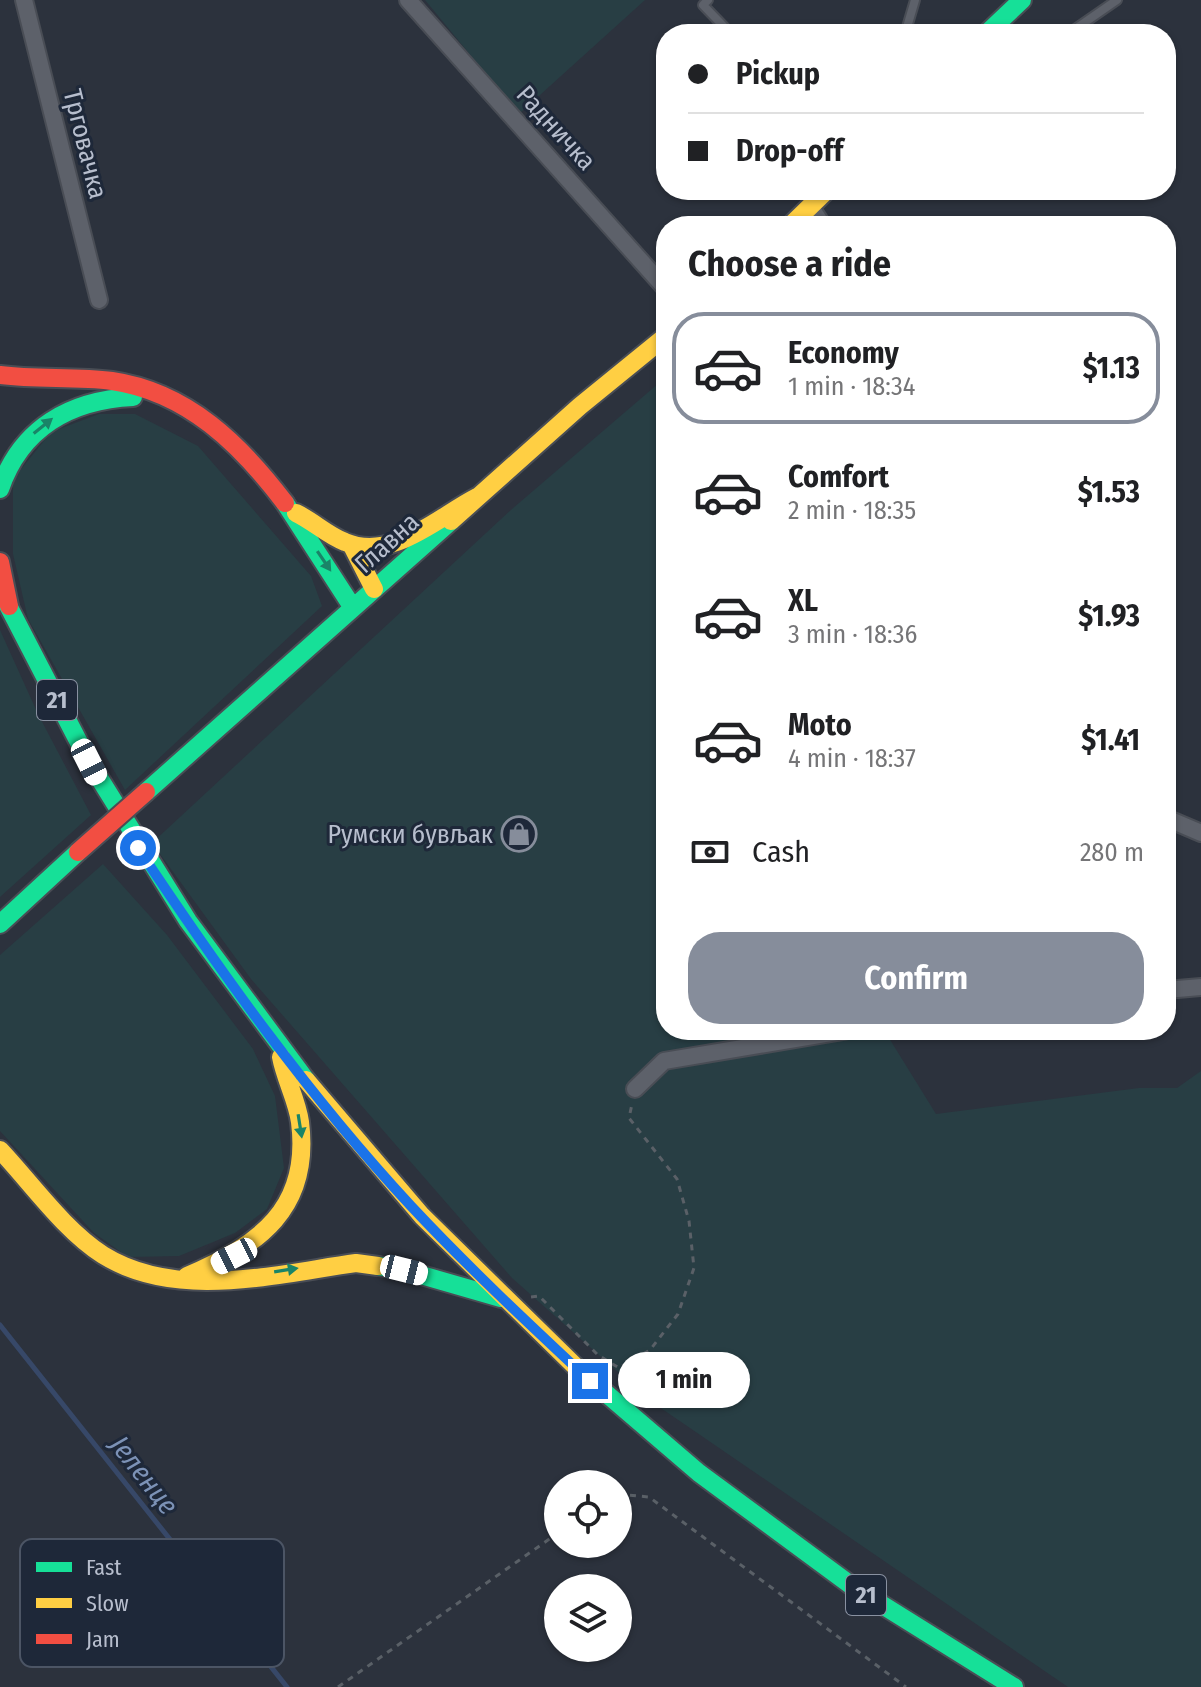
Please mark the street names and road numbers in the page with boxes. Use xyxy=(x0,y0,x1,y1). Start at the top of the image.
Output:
street label: Радничка xyxy=(510,79,602,177)
street label: Трговачка xyxy=(56,86,114,202)
street label: Главна xyxy=(349,506,425,580)
road number: 21 xyxy=(37,680,77,720)
road number: 21 xyxy=(846,1575,886,1615)

